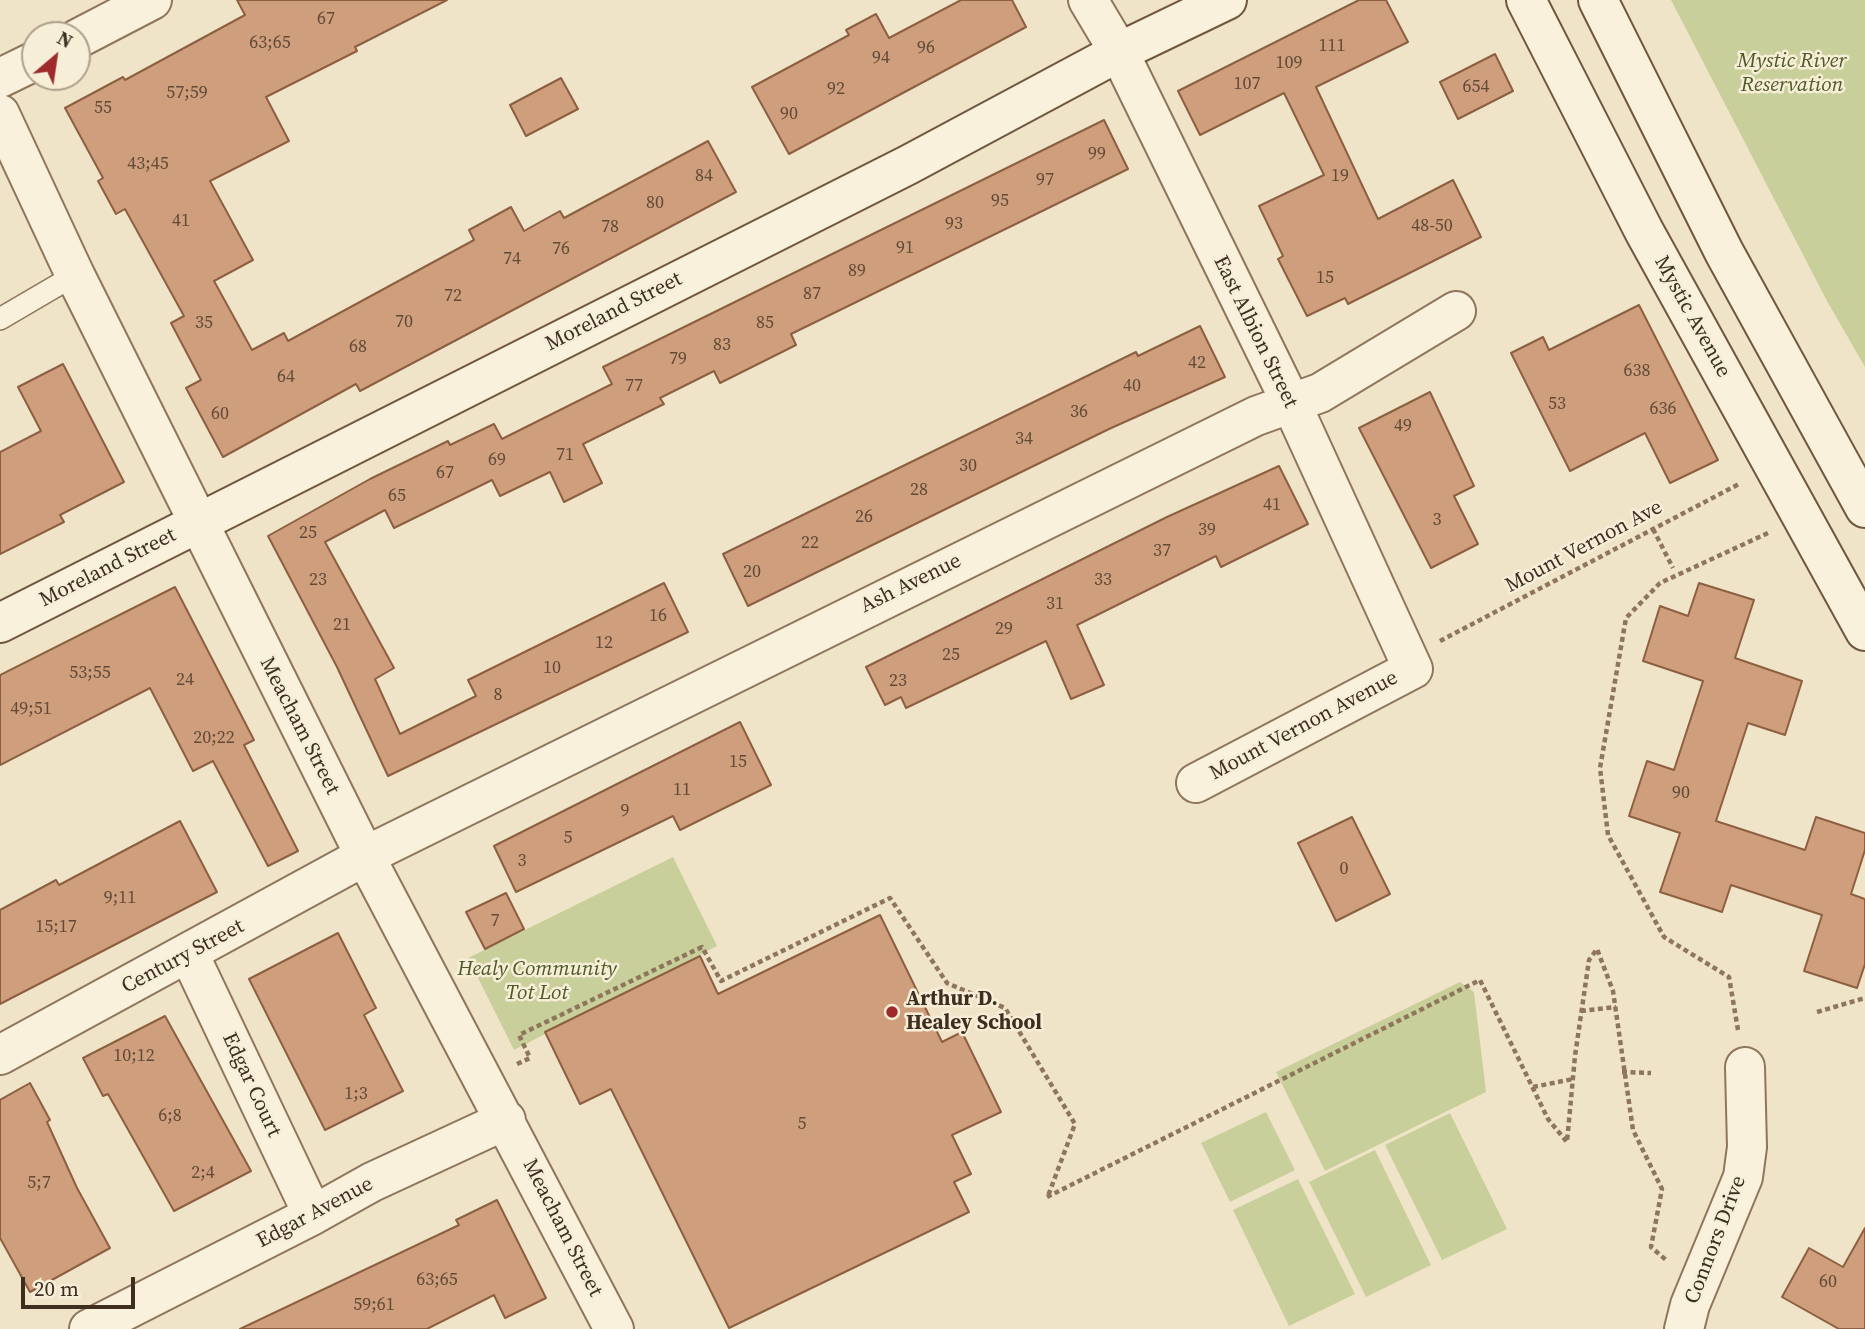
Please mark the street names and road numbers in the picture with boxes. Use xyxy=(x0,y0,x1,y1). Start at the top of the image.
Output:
street label: East Albion Street xyxy=(1207,252,1303,412)
street label: Mystic Avenue xyxy=(1648,252,1736,382)
street label: Moreland Street xyxy=(542,267,686,357)
street label: Mount Vernon Ave xyxy=(1501,495,1667,599)
street label: Moreland Street xyxy=(36,523,180,613)
street label: Ash Avenue xyxy=(856,549,966,619)
street label: Meacham Street xyxy=(253,653,345,799)
street label: Mount Vernon Avenue xyxy=(1206,666,1402,786)
street label: Century Street xyxy=(118,914,248,1000)
street label: Edgar Court xyxy=(216,1029,286,1141)
street label: Meacham Street xyxy=(516,1155,608,1301)
street label: Edgar Avenue xyxy=(253,1172,377,1254)
street label: Connors Drive xyxy=(1680,1172,1752,1308)

